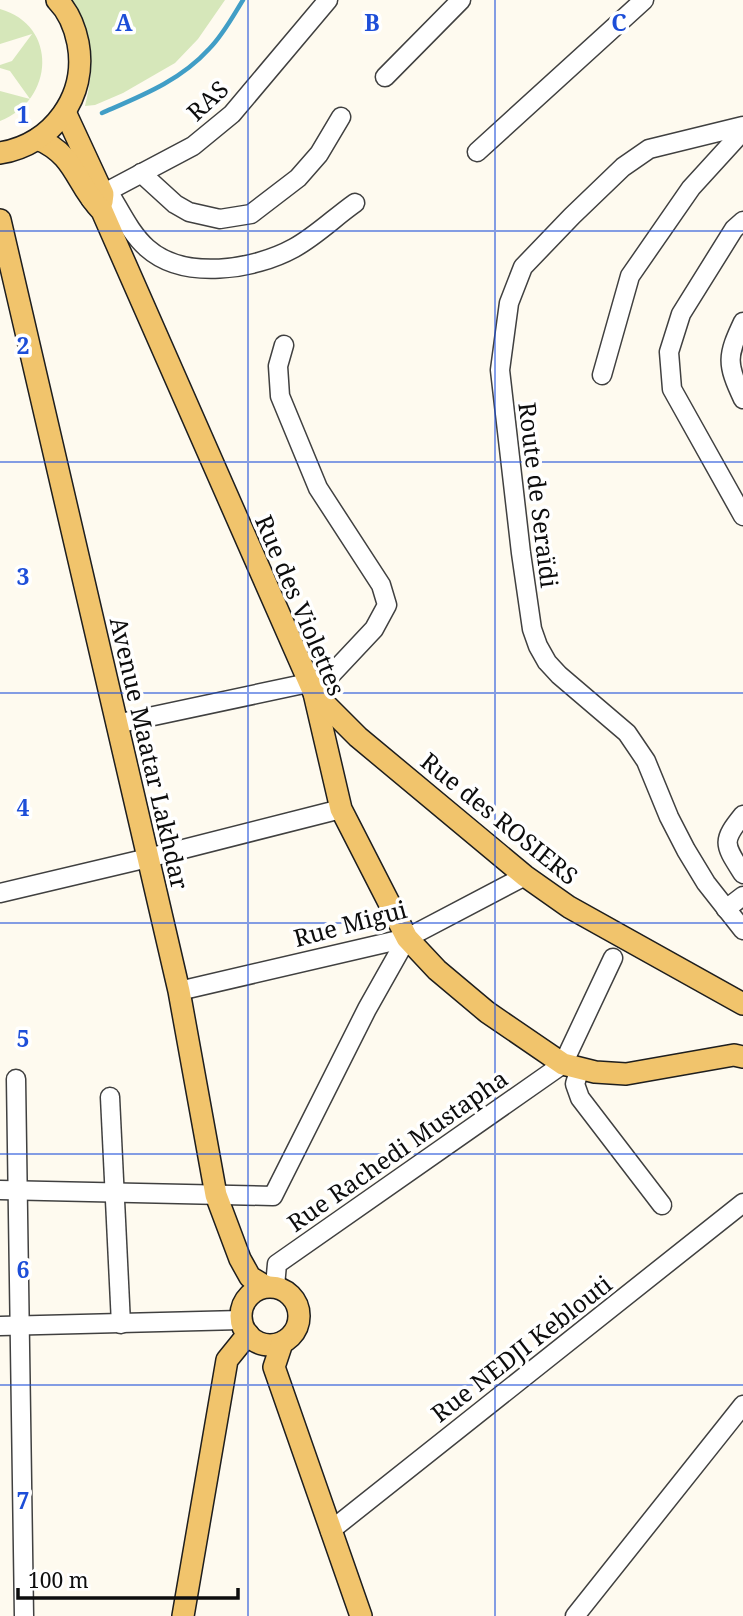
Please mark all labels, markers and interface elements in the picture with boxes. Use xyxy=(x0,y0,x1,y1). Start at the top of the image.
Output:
text: A xyxy=(115,6,133,38)
text: B xyxy=(364,6,380,38)
text: C xyxy=(611,6,627,38)
street label: RAS xyxy=(179,72,235,128)
text: 1 xyxy=(17,98,30,130)
text: 2 xyxy=(17,329,30,361)
street label: Route de Seraïdi xyxy=(511,400,567,590)
street label: Rue des Violettes xyxy=(248,510,354,700)
text: 3 xyxy=(17,560,30,592)
street label: Avenue Maatar Lakhdar xyxy=(103,614,197,892)
street label: Rue des ROSIERS xyxy=(414,744,586,892)
text: 4 xyxy=(17,791,30,823)
street label: Rue Migui xyxy=(290,892,411,954)
text: 5 xyxy=(17,1022,30,1054)
street label: Rue Rachedi Mustapha xyxy=(280,1061,514,1239)
text: 6 xyxy=(17,1253,30,1285)
street label: Rue NEDJI Keblouti xyxy=(424,1267,618,1429)
text: 7 xyxy=(17,1484,30,1516)
scale bar xyxy=(18,1556,238,1600)
text: 100 m xyxy=(28,1566,89,1594)

